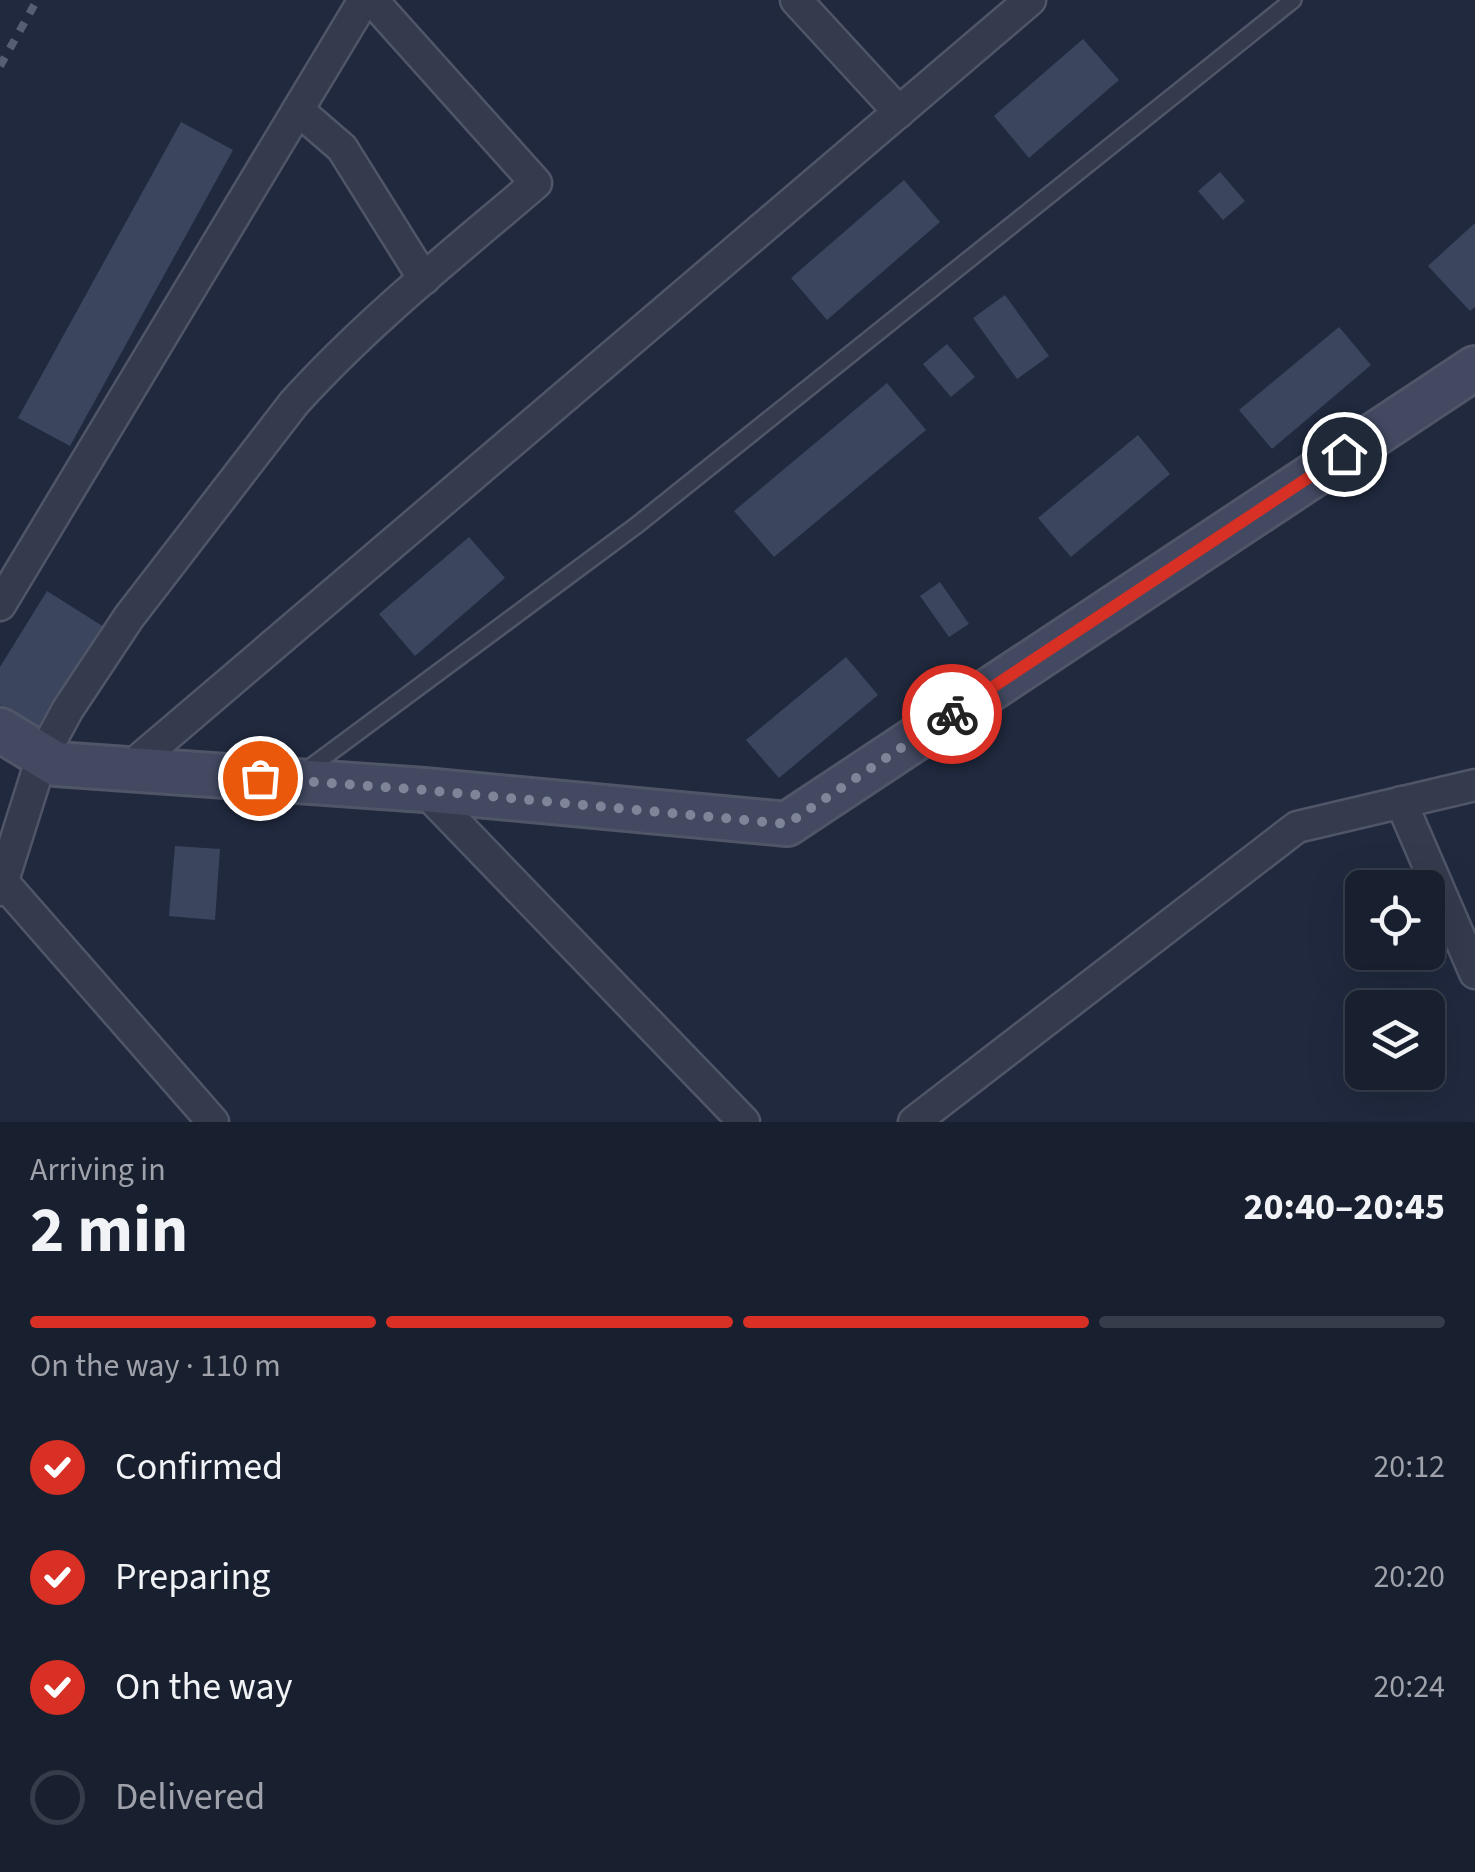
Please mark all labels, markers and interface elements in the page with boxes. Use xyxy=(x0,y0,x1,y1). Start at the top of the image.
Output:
pin xyxy=(1302,412,1387,497)
icon: home xyxy=(1317,427,1372,482)
courier xyxy=(902,664,1002,764)
icon: bike xyxy=(925,687,980,742)
pin xyxy=(218,736,303,821)
icon: bag xyxy=(233,751,288,806)
map controls xyxy=(1345,870,1445,1090)
button: locate xyxy=(1345,870,1445,970)
button: layers xyxy=(1345,990,1445,1090)
text: Arriving in xyxy=(30,1147,166,1193)
text: 20:40–20:45 xyxy=(1243,1180,1445,1234)
text: 2 min xyxy=(30,1184,188,1277)
text: On the way · 110 m xyxy=(30,1343,281,1389)
icon: check xyxy=(30,1440,85,1495)
text: Confirmed xyxy=(115,1440,283,1494)
text: 20:12 xyxy=(1373,1444,1445,1490)
icon: check xyxy=(30,1550,85,1605)
text: Preparing xyxy=(115,1550,270,1604)
text: 20:20 xyxy=(1373,1554,1445,1600)
icon: check xyxy=(30,1660,85,1715)
text: On the way xyxy=(115,1660,292,1714)
text: 20:24 xyxy=(1373,1664,1445,1710)
text: Delivered xyxy=(115,1770,265,1824)

